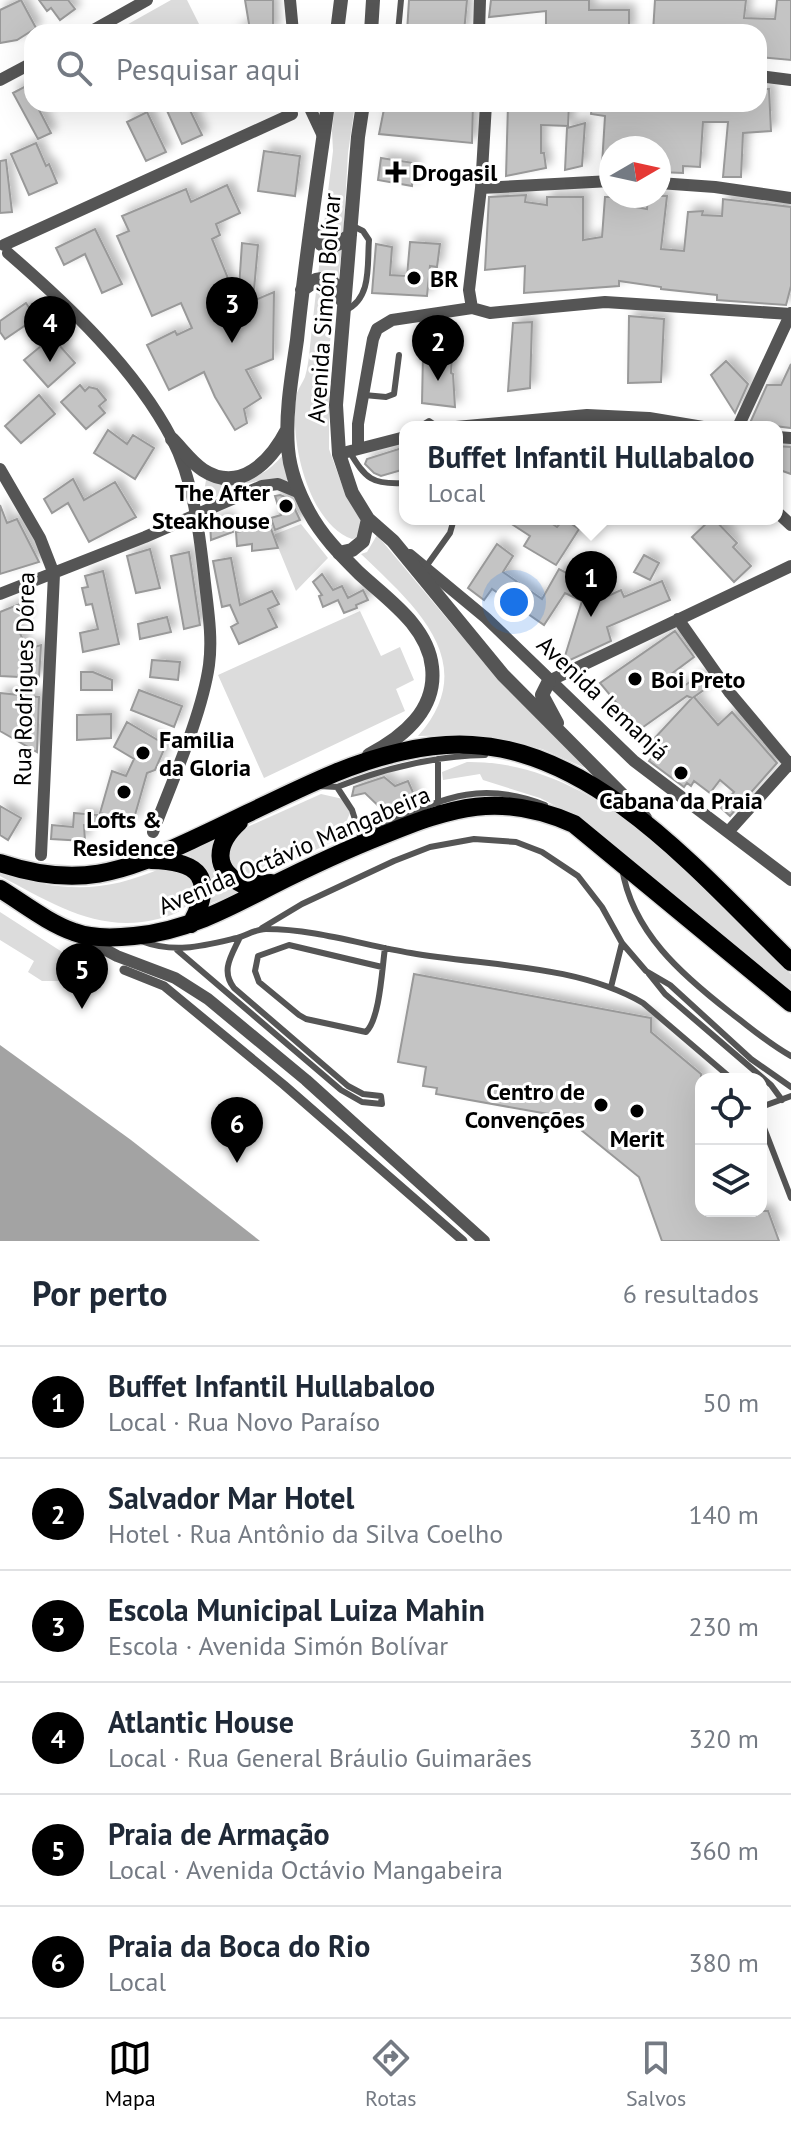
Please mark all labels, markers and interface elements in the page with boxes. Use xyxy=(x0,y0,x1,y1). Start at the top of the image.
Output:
search box xyxy=(24,24,767,112)
icon: search xyxy=(52,46,96,90)
text: Pesquisar aqui xyxy=(116,49,301,88)
north arrow xyxy=(599,136,671,208)
place label: Drogasil xyxy=(412,157,498,188)
marker: Drogasil xyxy=(387,163,405,181)
street label: Avenida Simón Bolívar xyxy=(300,192,348,424)
place label: BR xyxy=(430,263,459,294)
marker: BR xyxy=(405,269,423,287)
pin: 3 xyxy=(206,277,258,343)
pin: 4 xyxy=(24,296,76,362)
pin: 2 xyxy=(412,315,464,381)
popup xyxy=(399,421,783,525)
text: Buffet Infantil Hullabaloo xyxy=(427,437,755,476)
text: Local xyxy=(427,476,485,509)
place label: The After Steakhouse xyxy=(152,477,271,536)
marker: The After Steakhouse xyxy=(277,497,295,515)
pin: 1 xyxy=(565,551,617,617)
street label: Rua Rodrigues Dórea xyxy=(7,572,41,786)
your location xyxy=(494,582,534,622)
street label: Avenida Iemanjá xyxy=(530,629,676,767)
place label: Boi Preto xyxy=(651,664,746,695)
marker: Boi Preto xyxy=(626,670,644,688)
place label: Familia da Gloria xyxy=(159,724,251,783)
marker: Familia da Gloria xyxy=(134,744,152,762)
marker: Cabana da Praia xyxy=(672,764,690,782)
street label: Avenida Octávio Mangabeira xyxy=(153,779,435,921)
marker: Lofts & Residence xyxy=(115,783,133,801)
place label: Cabana da Praia xyxy=(599,785,763,816)
place label: Lofts & Residence xyxy=(73,804,175,863)
pin: 5 xyxy=(56,943,108,1009)
map controls xyxy=(695,1073,767,1217)
button: locate xyxy=(695,1073,767,1145)
place label: Centro de Convenções xyxy=(465,1076,585,1135)
marker: Centro de Convenções xyxy=(592,1096,610,1114)
pin: 6 xyxy=(211,1097,263,1163)
marker: Merit xyxy=(628,1102,646,1120)
place label: Merit xyxy=(610,1123,665,1154)
button: layers xyxy=(695,1145,767,1217)
text: Por perto xyxy=(32,1271,168,1315)
text: 6 resultados xyxy=(623,1277,759,1310)
text: Buffet Infantil Hullabaloo xyxy=(108,1366,435,1405)
text: 1 xyxy=(51,1386,65,1419)
text: 50 m xyxy=(703,1386,759,1419)
text: Local · Rua Novo Paraíso xyxy=(108,1405,380,1438)
text: Salvador Mar Hotel xyxy=(108,1478,354,1517)
text: 2 xyxy=(51,1498,65,1531)
text: 140 m xyxy=(688,1498,759,1531)
text: Hotel · Rua Antônio da Silva Coelho xyxy=(108,1517,503,1550)
text: Escola Municipal Luiza Mahin xyxy=(108,1590,485,1629)
text: 3 xyxy=(51,1610,65,1643)
text: 230 m xyxy=(688,1610,759,1643)
text: Escola · Avenida Simón Bolívar xyxy=(108,1629,448,1662)
text: Atlantic House xyxy=(108,1702,294,1741)
text: 4 xyxy=(51,1722,65,1755)
text: 320 m xyxy=(688,1722,759,1755)
text: Local · Rua General Bráulio Guimarães xyxy=(108,1741,532,1774)
text: Praia de Armação xyxy=(108,1814,330,1853)
text: 5 xyxy=(51,1834,65,1867)
text: 360 m xyxy=(688,1834,759,1867)
text: Local · Avenida Octávio Mangabeira xyxy=(108,1853,503,1886)
text: Praia da Boca do Rio xyxy=(108,1926,370,1965)
text: 6 xyxy=(51,1946,65,1979)
text: 380 m xyxy=(688,1946,759,1979)
text: Local xyxy=(108,1965,166,1998)
tab: Mapa xyxy=(105,2036,156,2112)
tab: Rotas xyxy=(365,2036,417,2112)
tab: Salvos xyxy=(626,2036,686,2112)

